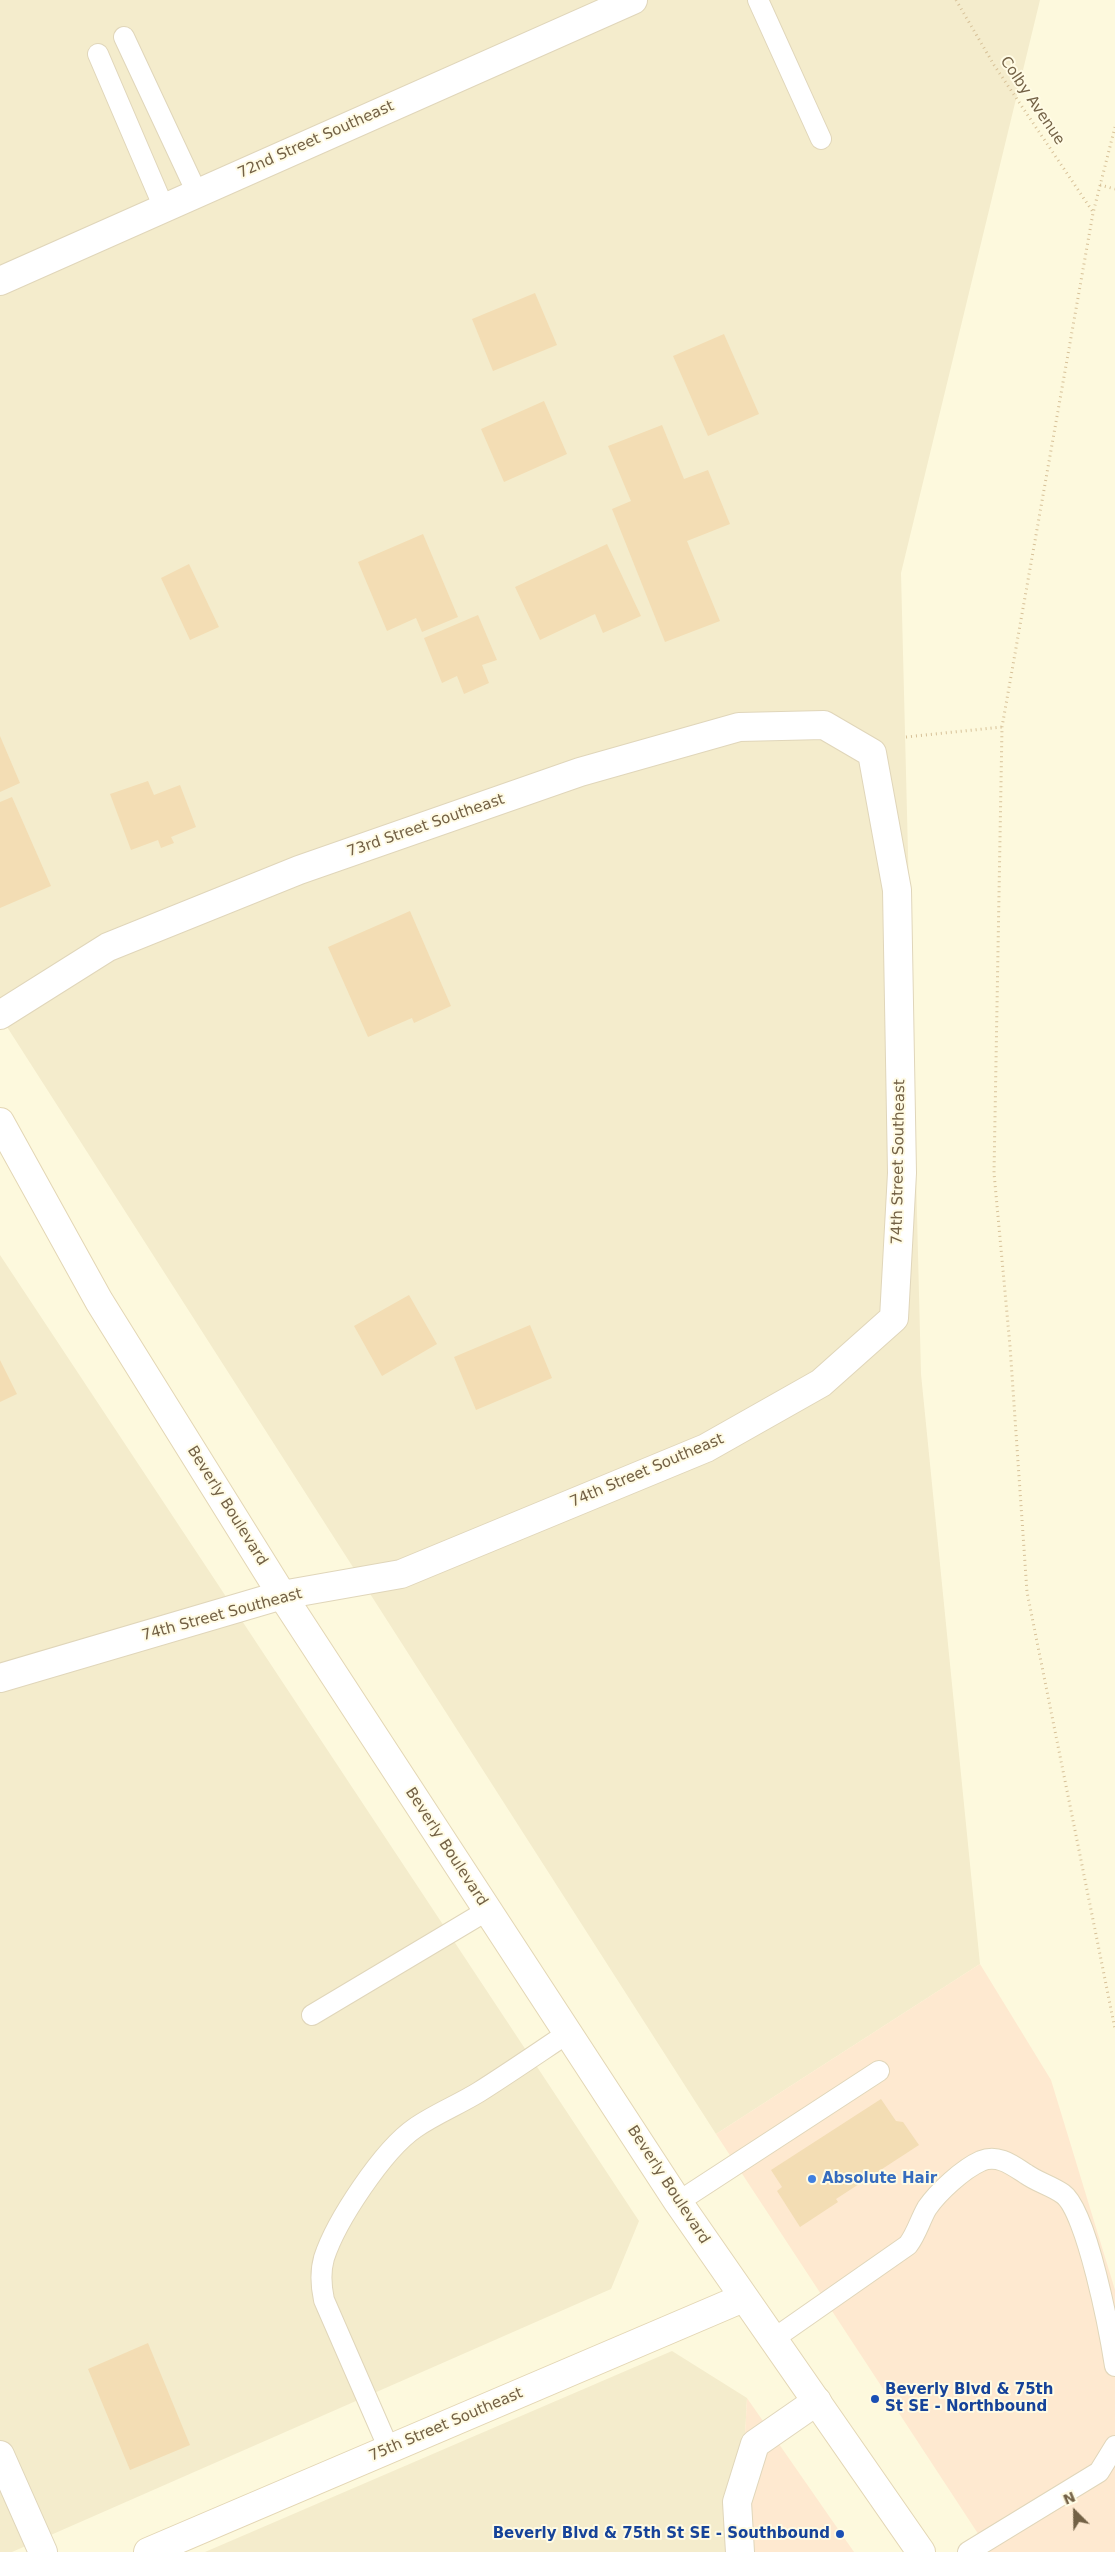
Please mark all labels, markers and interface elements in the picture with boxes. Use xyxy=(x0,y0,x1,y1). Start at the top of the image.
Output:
street label: Colby Avenue xyxy=(996,53,1068,149)
street label: 72nd Street Southeast xyxy=(235,97,397,183)
street label: 73rd Street Southeast xyxy=(345,791,507,861)
street label: 74th Street Southeast xyxy=(889,1079,909,1245)
street label: 74th Street Southeast xyxy=(567,1430,727,1512)
street label: Beverly Boulevard xyxy=(183,1443,271,1569)
street label: 74th Street Southeast xyxy=(140,1585,304,1645)
street label: Beverly Boulevard xyxy=(401,1784,491,1910)
street label: Beverly Boulevard xyxy=(623,2122,713,2248)
place label: Absolute Hair xyxy=(822,2170,937,2188)
marker: Absolute Hair xyxy=(806,2173,818,2185)
place label: Beverly Blvd & 75th St SE - Northbound xyxy=(885,2381,1053,2416)
street label: 75th Street Southeast xyxy=(366,2384,526,2466)
marker: Beverly Blvd & 75th St SE - Northbound xyxy=(869,2393,881,2405)
north arrow xyxy=(1050,2487,1100,2537)
text: N xyxy=(1061,2489,1078,2508)
place label: Beverly Blvd & 75th St SE - Southbound xyxy=(493,2525,830,2543)
marker: Beverly Blvd & 75th St SE - Southbound xyxy=(834,2528,846,2540)

